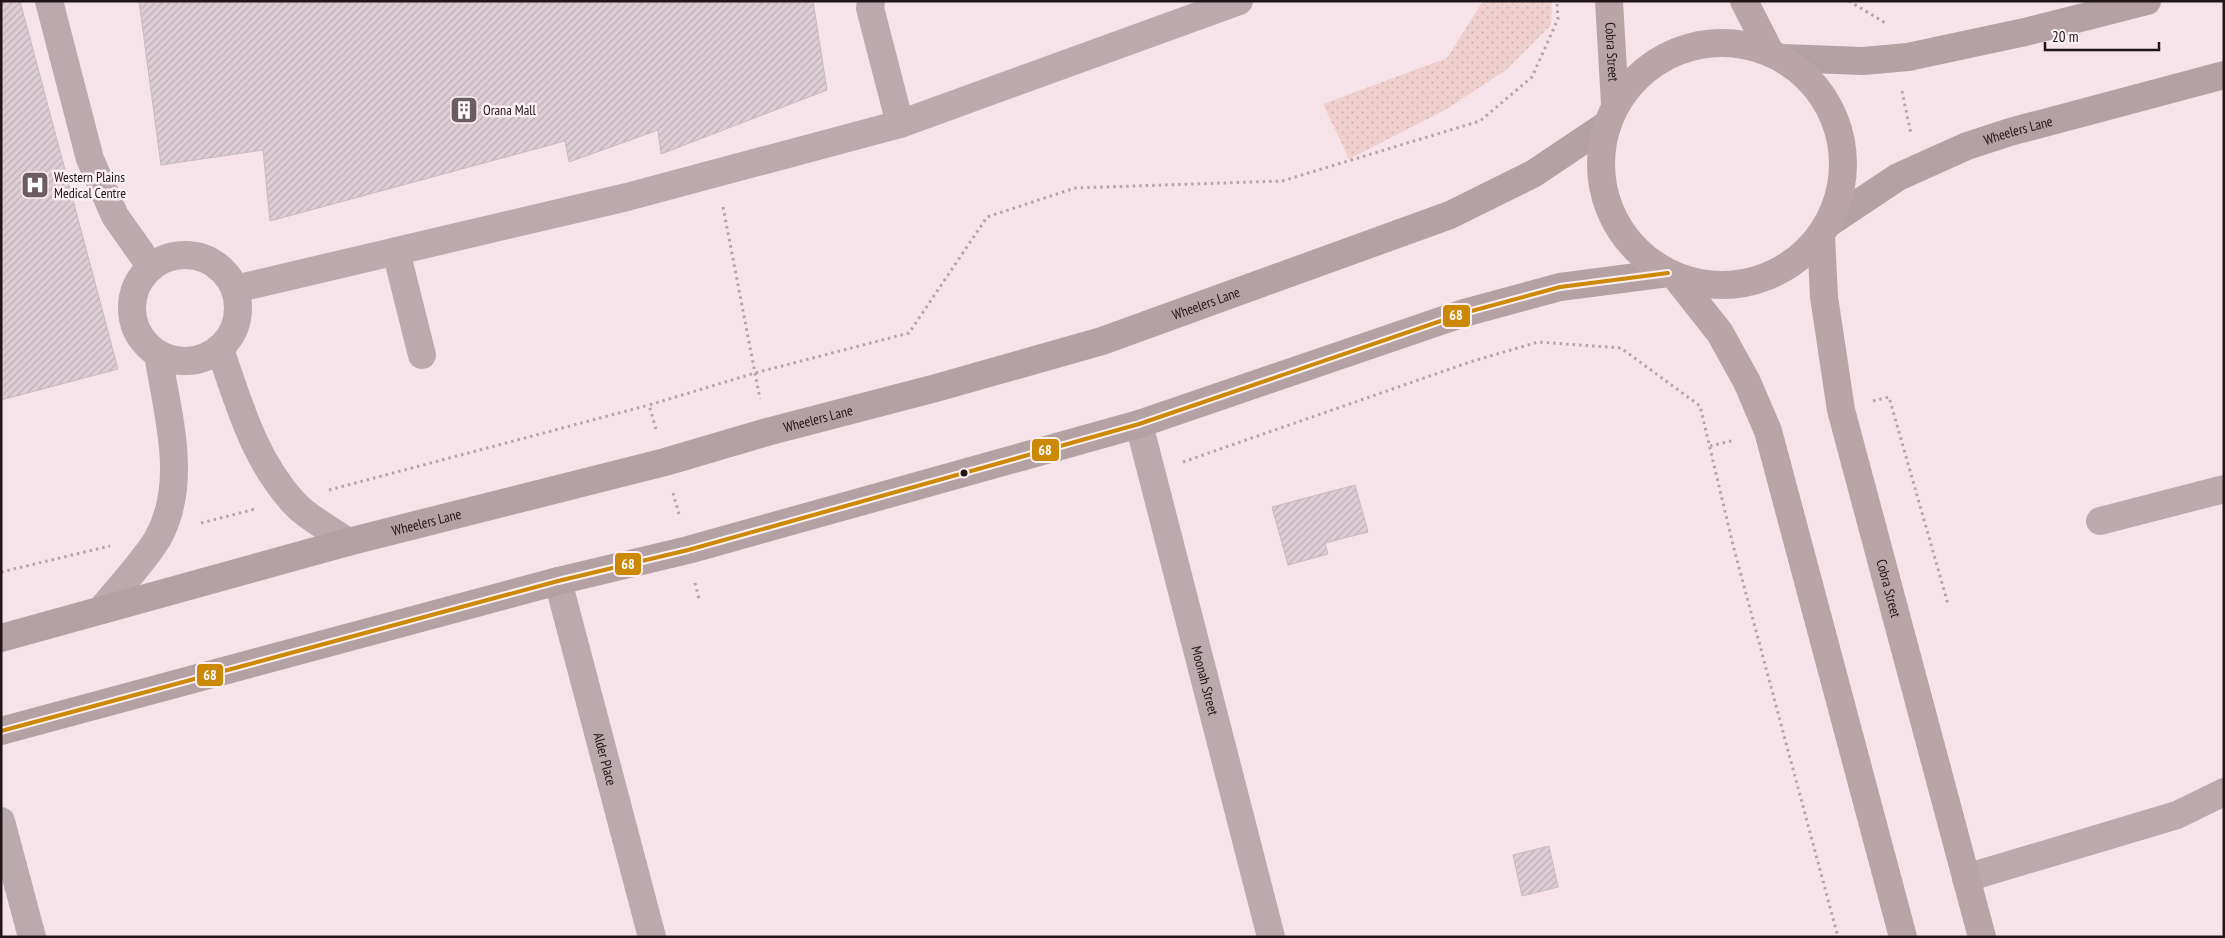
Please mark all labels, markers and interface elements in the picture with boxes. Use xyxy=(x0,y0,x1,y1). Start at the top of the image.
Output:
scale bar xyxy=(2045,20,2159,52)
street label: Cobra Street xyxy=(1601,22,1623,82)
text: 20 m xyxy=(2052,27,2078,46)
building icon: Orana Mall xyxy=(449,95,479,125)
place label: Orana Mall xyxy=(483,101,537,119)
street label: Wheelers Lane xyxy=(1981,112,2055,149)
place label: Western Plains Medical Centre xyxy=(54,168,126,202)
hospital icon: Western Plains Medical Centre xyxy=(20,170,50,200)
street label: Wheelers Lane xyxy=(1170,283,1243,324)
line badge: 68 xyxy=(1442,304,1471,328)
text: 68 xyxy=(1449,306,1463,324)
street label: Wheelers Lane xyxy=(781,401,855,436)
line badge: 68 xyxy=(1031,438,1060,462)
text: 68 xyxy=(1038,441,1052,459)
unlabelled marker xyxy=(959,468,969,478)
street label: Wheelers Lane xyxy=(390,505,463,540)
line badge: 68 xyxy=(614,552,642,576)
text: 68 xyxy=(621,555,635,573)
street label: Cobra Street xyxy=(1872,557,1905,620)
street label: Moonah Street xyxy=(1187,644,1223,717)
line badge: 68 xyxy=(196,663,224,687)
text: 68 xyxy=(203,666,217,684)
street label: Alder Place xyxy=(589,730,621,788)

